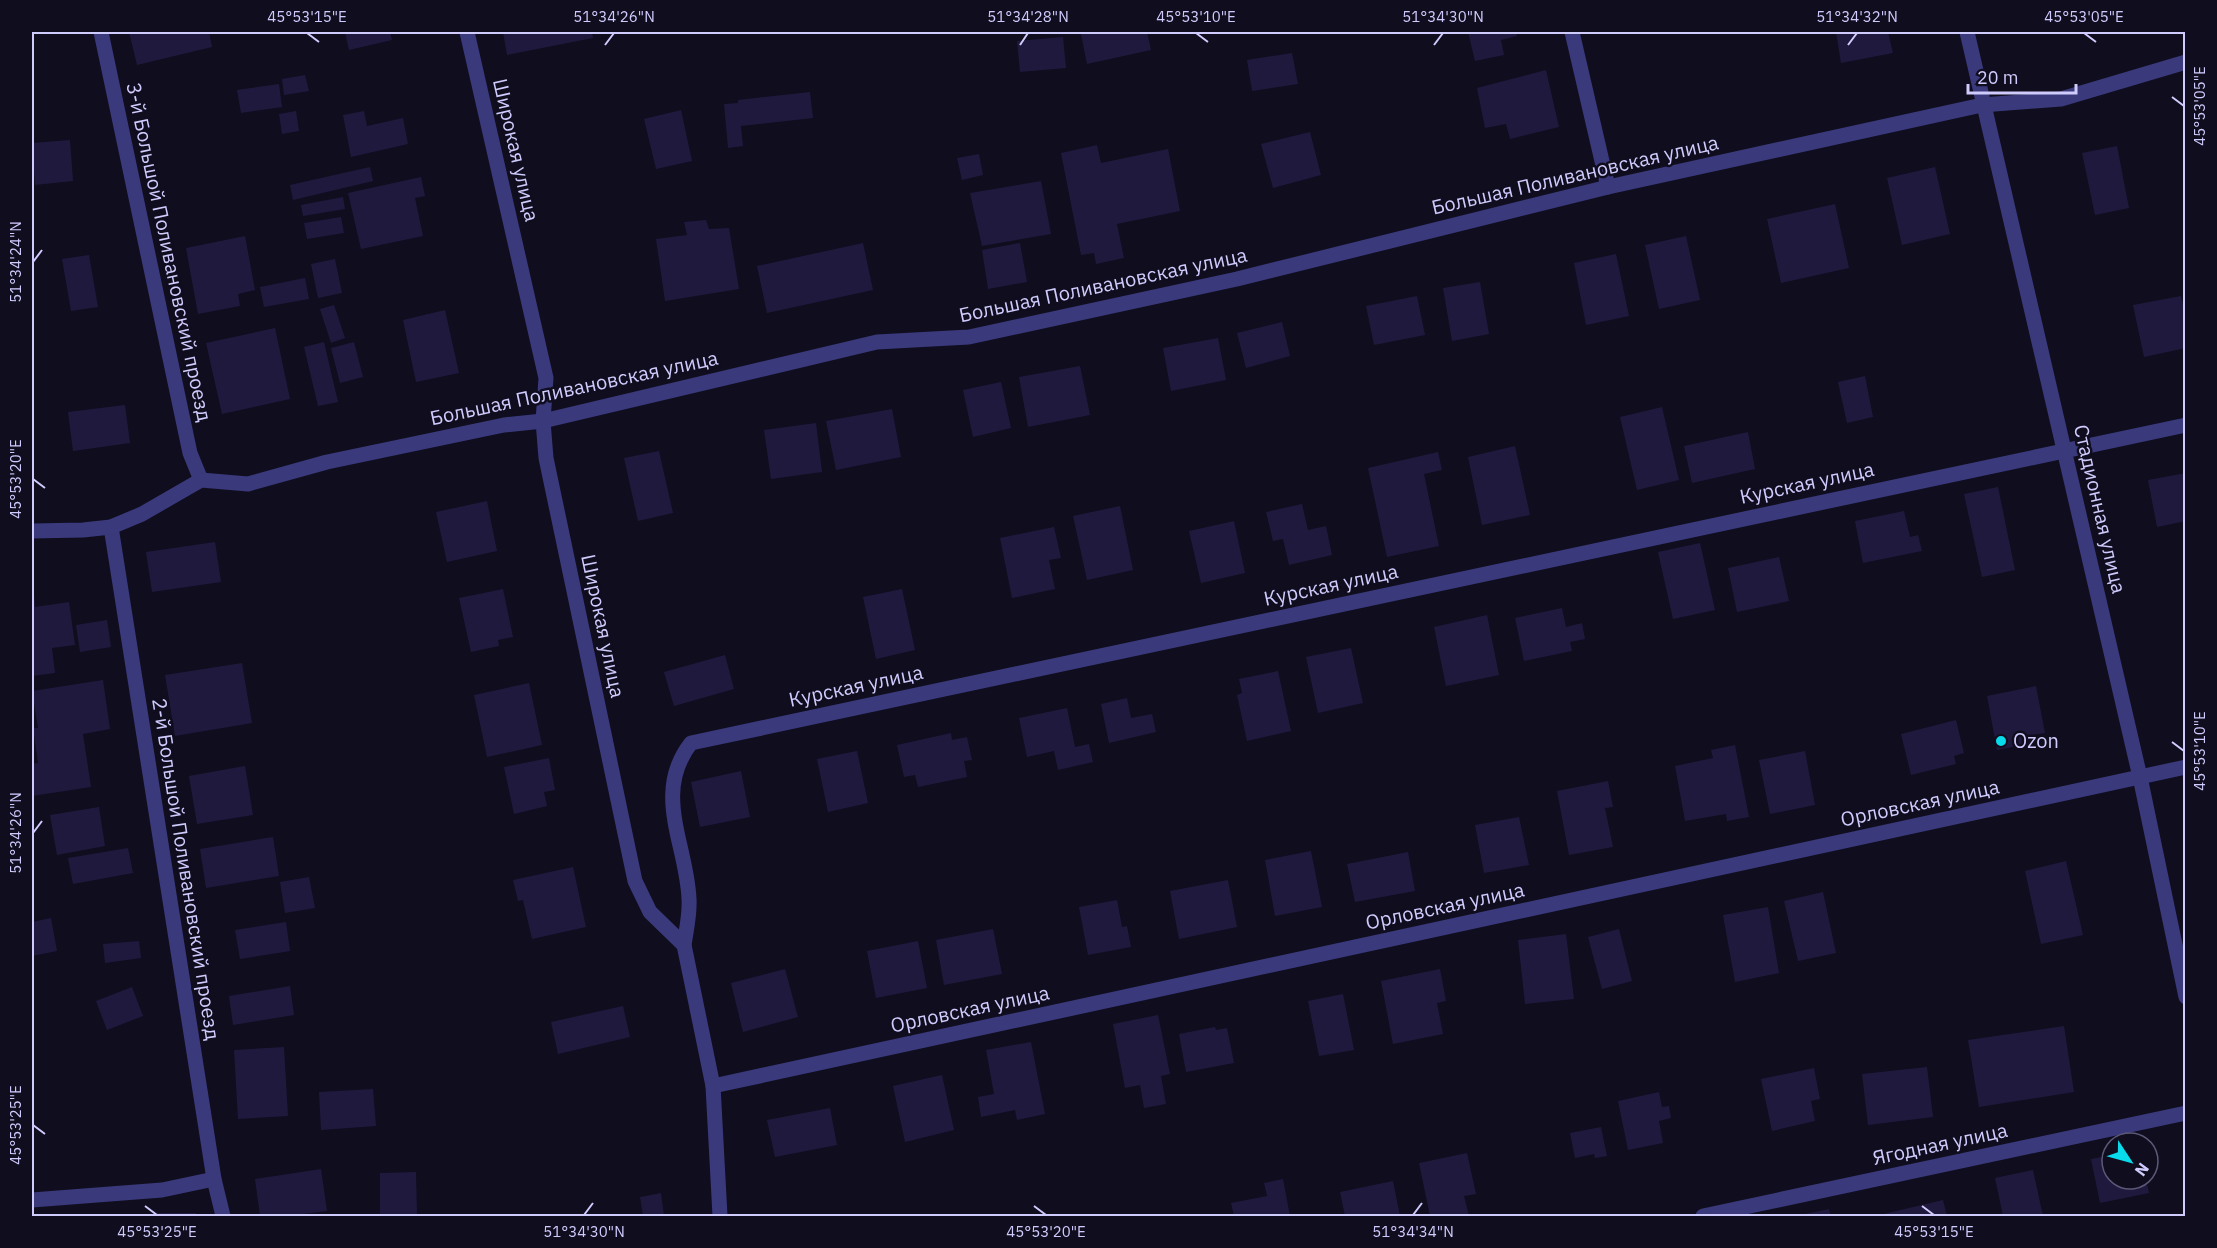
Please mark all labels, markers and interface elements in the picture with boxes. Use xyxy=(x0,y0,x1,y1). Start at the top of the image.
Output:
text: 45°53'15"E xyxy=(267,7,347,26)
text: 51°34'26"N xyxy=(573,7,655,26)
text: 51°34'28"N xyxy=(987,7,1069,26)
text: 45°53'10"E xyxy=(1156,7,1236,26)
text: 51°34'30"N xyxy=(1402,7,1484,26)
text: 51°34'32"N xyxy=(1816,7,1898,26)
text: 45°53'05"E xyxy=(2044,7,2124,26)
scale bar xyxy=(1968,57,2076,95)
text: 20 m xyxy=(1977,66,2019,89)
text: 45°53'05"E xyxy=(2190,66,2209,146)
street label: Широкая улица xyxy=(487,76,546,224)
street label: 3-й Большой Поливановский проезд xyxy=(120,80,219,424)
street label: Большая Поливановская улица xyxy=(1429,128,1721,221)
text: 51°34'24"N xyxy=(6,221,25,303)
street label: Большая Поливановская улица xyxy=(956,241,1250,328)
street label: Большая Поливановская улица xyxy=(427,344,721,431)
street label: Стадионная улица xyxy=(2068,422,2133,596)
text: 45°53'20"E xyxy=(6,439,25,519)
street label: Курская улица xyxy=(1737,455,1877,510)
street label: Широкая улица xyxy=(575,552,632,700)
street label: Курская улица xyxy=(1261,557,1401,612)
street label: Курская улица xyxy=(786,658,926,713)
street label: 2-й Большой Поливановский проезд xyxy=(146,696,227,1042)
text: 45°53'10"E xyxy=(2190,711,2209,791)
place label: Ozon xyxy=(2013,727,2059,754)
marker: Ozon xyxy=(1994,734,2008,748)
street label: Орловская улица xyxy=(1838,772,2002,833)
text: 51°34'26"N xyxy=(6,792,25,874)
street label: Орловская улица xyxy=(1363,875,1527,936)
street label: Орловская улица xyxy=(888,978,1052,1039)
text: 45°53'25"E xyxy=(6,1085,25,1165)
street label: Ягодная улица xyxy=(1870,1116,2010,1171)
north arrow xyxy=(2100,1131,2160,1191)
text: N xyxy=(2131,1159,2154,1180)
text: 45°53'25"E xyxy=(117,1222,197,1241)
text: 51°34'30"N xyxy=(543,1222,625,1241)
text: 45°53'20"E xyxy=(1006,1222,1086,1241)
text: 51°34'34"N xyxy=(1372,1222,1454,1241)
text: 45°53'15"E xyxy=(1894,1222,1974,1241)

